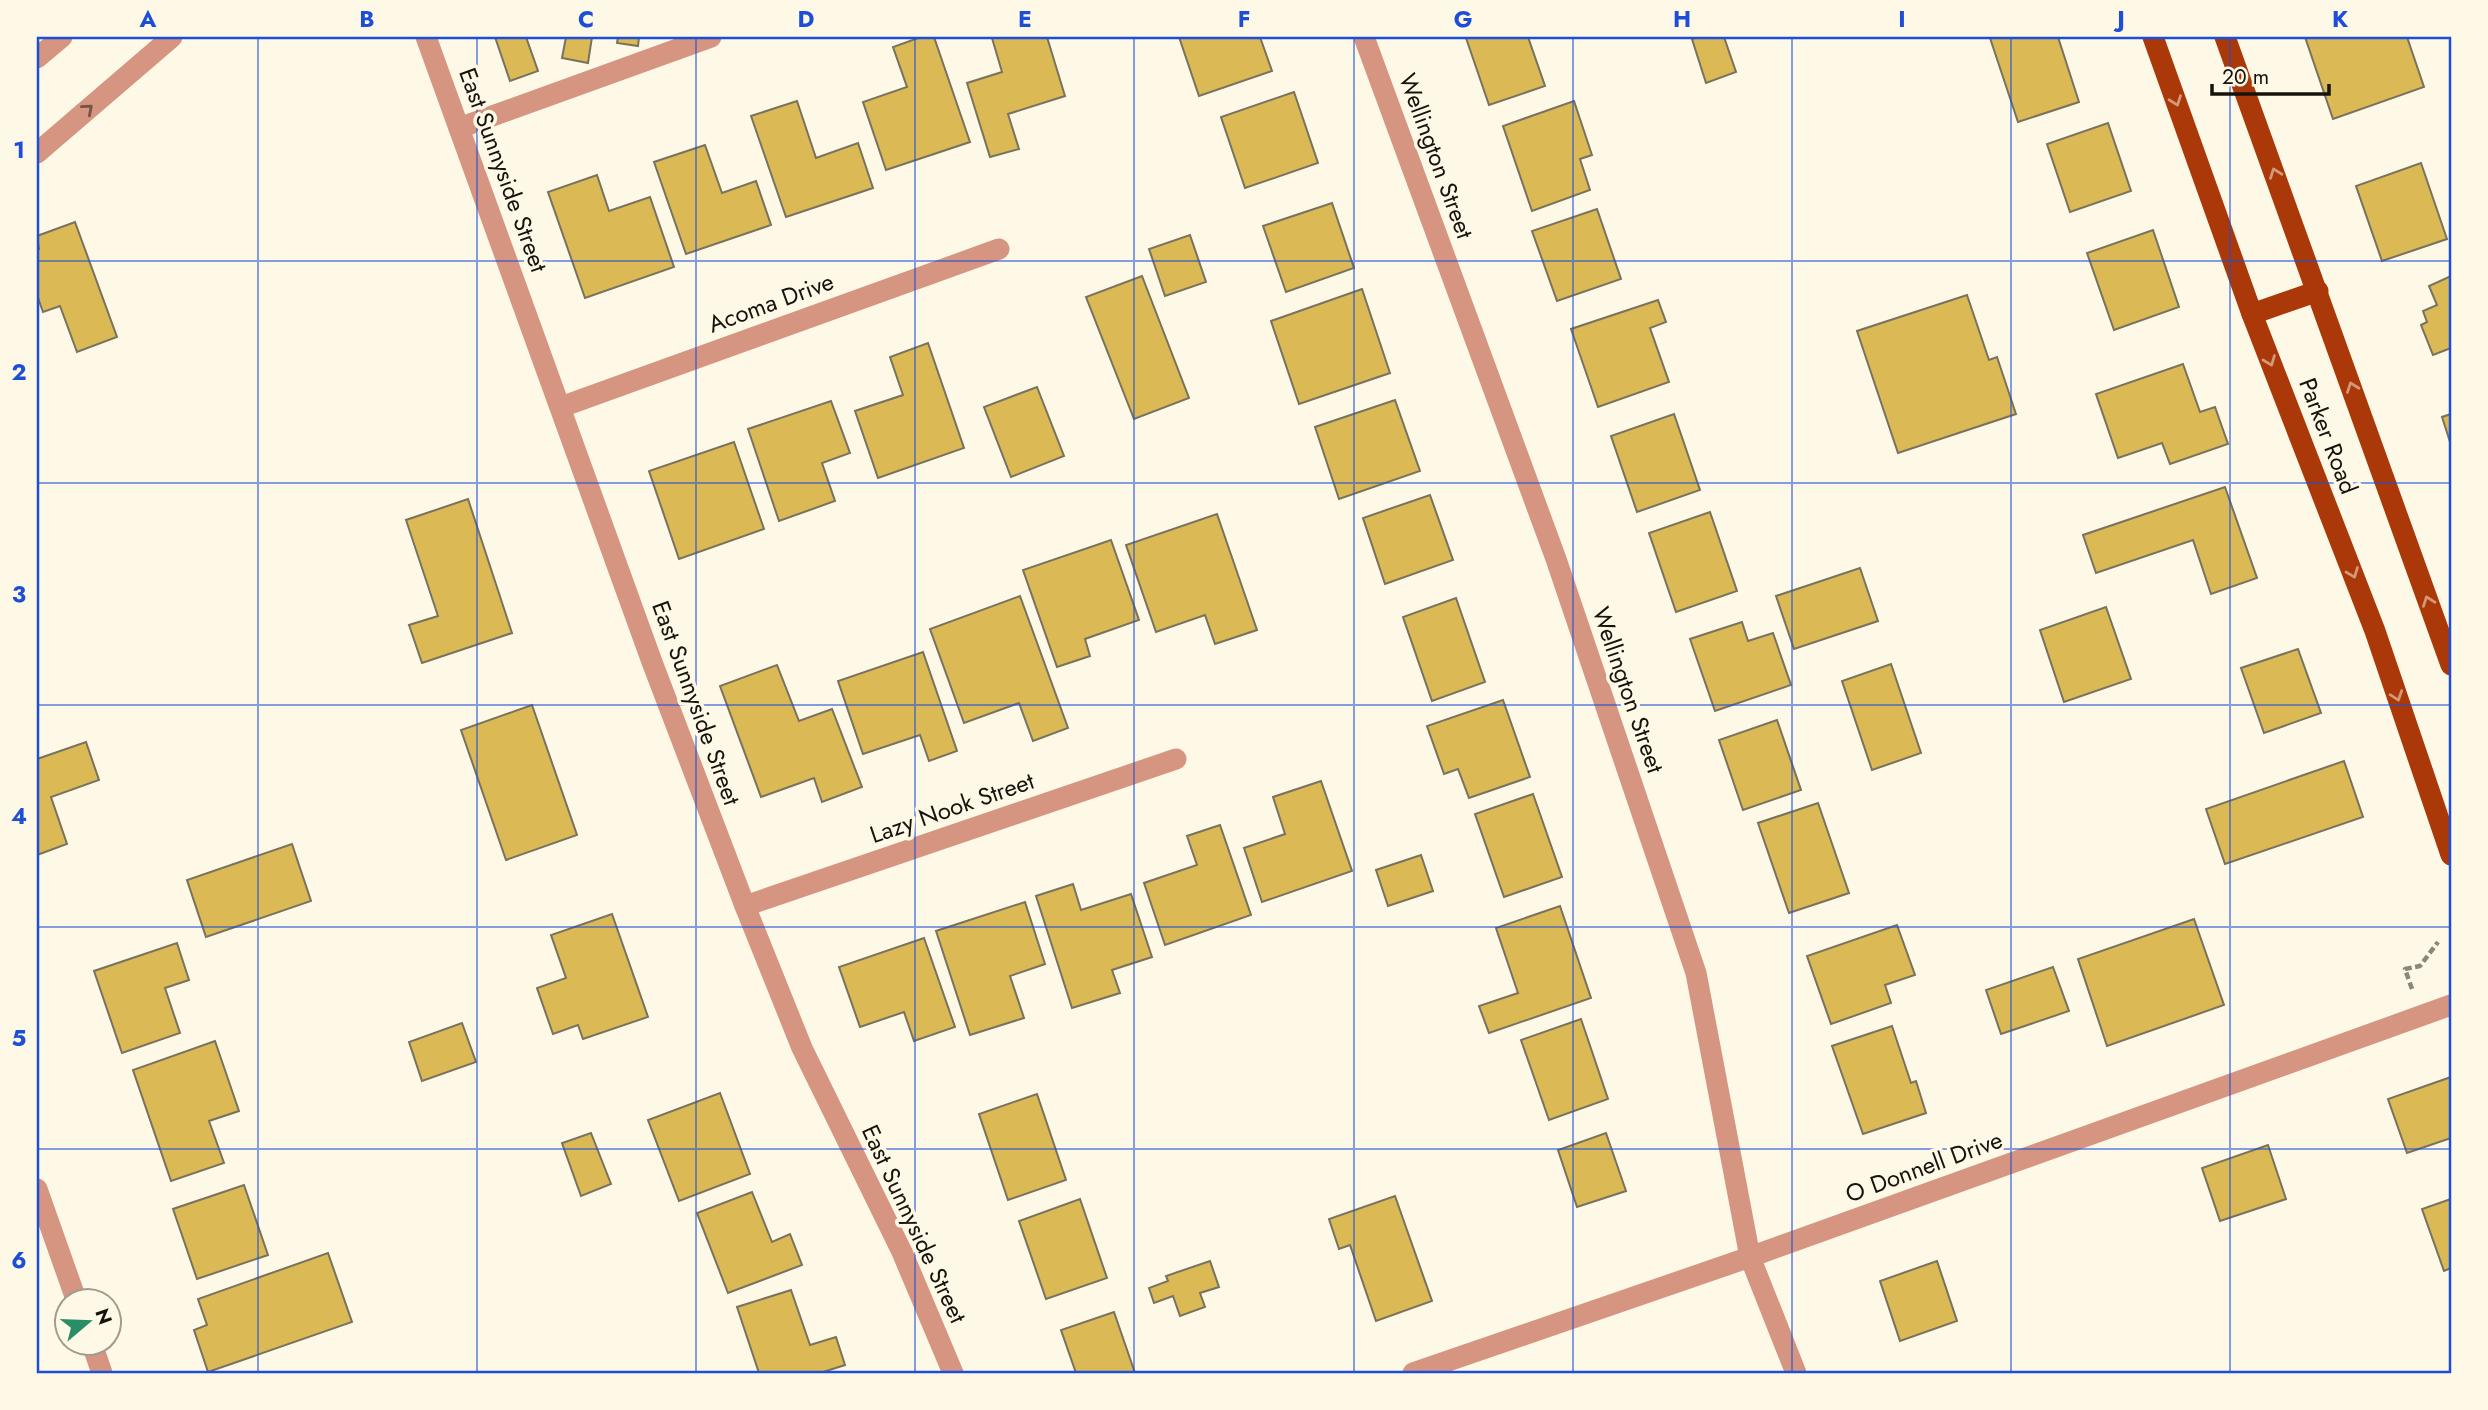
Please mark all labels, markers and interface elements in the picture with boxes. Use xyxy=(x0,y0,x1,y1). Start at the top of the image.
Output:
text: A xyxy=(139,2,157,36)
text: B xyxy=(359,2,375,36)
text: C xyxy=(578,2,594,36)
text: D xyxy=(798,2,815,36)
text: E xyxy=(1018,2,1032,36)
text: F xyxy=(1238,2,1250,36)
text: G xyxy=(1454,2,1472,36)
text: H xyxy=(1673,2,1691,36)
text: I xyxy=(1898,2,1906,36)
text: J xyxy=(2113,2,2125,36)
text: K xyxy=(2332,2,2349,36)
scale bar xyxy=(2212,52,2329,96)
text: 20 m xyxy=(2222,62,2269,92)
street label: East Sunnyside Street xyxy=(450,63,557,277)
street label: Wellington Street xyxy=(1390,68,1483,244)
one-way arrow xyxy=(2168,94,2182,107)
one-way arrow xyxy=(80,105,93,117)
text: 1 xyxy=(13,133,25,167)
one-way arrow xyxy=(2269,167,2283,179)
street label: Acoma Drive xyxy=(703,264,838,341)
one-way arrow xyxy=(2262,354,2276,366)
text: 2 xyxy=(11,355,27,389)
street label: Parker Road xyxy=(2290,373,2367,499)
one-way arrow xyxy=(2346,381,2360,393)
one-way arrow xyxy=(2344,566,2358,578)
text: 3 xyxy=(12,577,26,611)
one-way arrow xyxy=(2422,595,2436,607)
street label: East Sunnyside Street xyxy=(643,596,750,810)
street label: Wellington Street xyxy=(1584,602,1673,778)
one-way arrow xyxy=(2389,689,2403,701)
street label: Lazy Nook Street xyxy=(865,763,1039,852)
text: 4 xyxy=(11,799,27,833)
text: 5 xyxy=(12,1021,26,1055)
street label: East Sunnyside Street xyxy=(853,1119,976,1329)
street label: O Donnell Drive xyxy=(1840,1122,2007,1211)
text: 6 xyxy=(11,1243,27,1277)
north arrow xyxy=(52,1288,122,1358)
text: N xyxy=(88,1305,119,1328)

